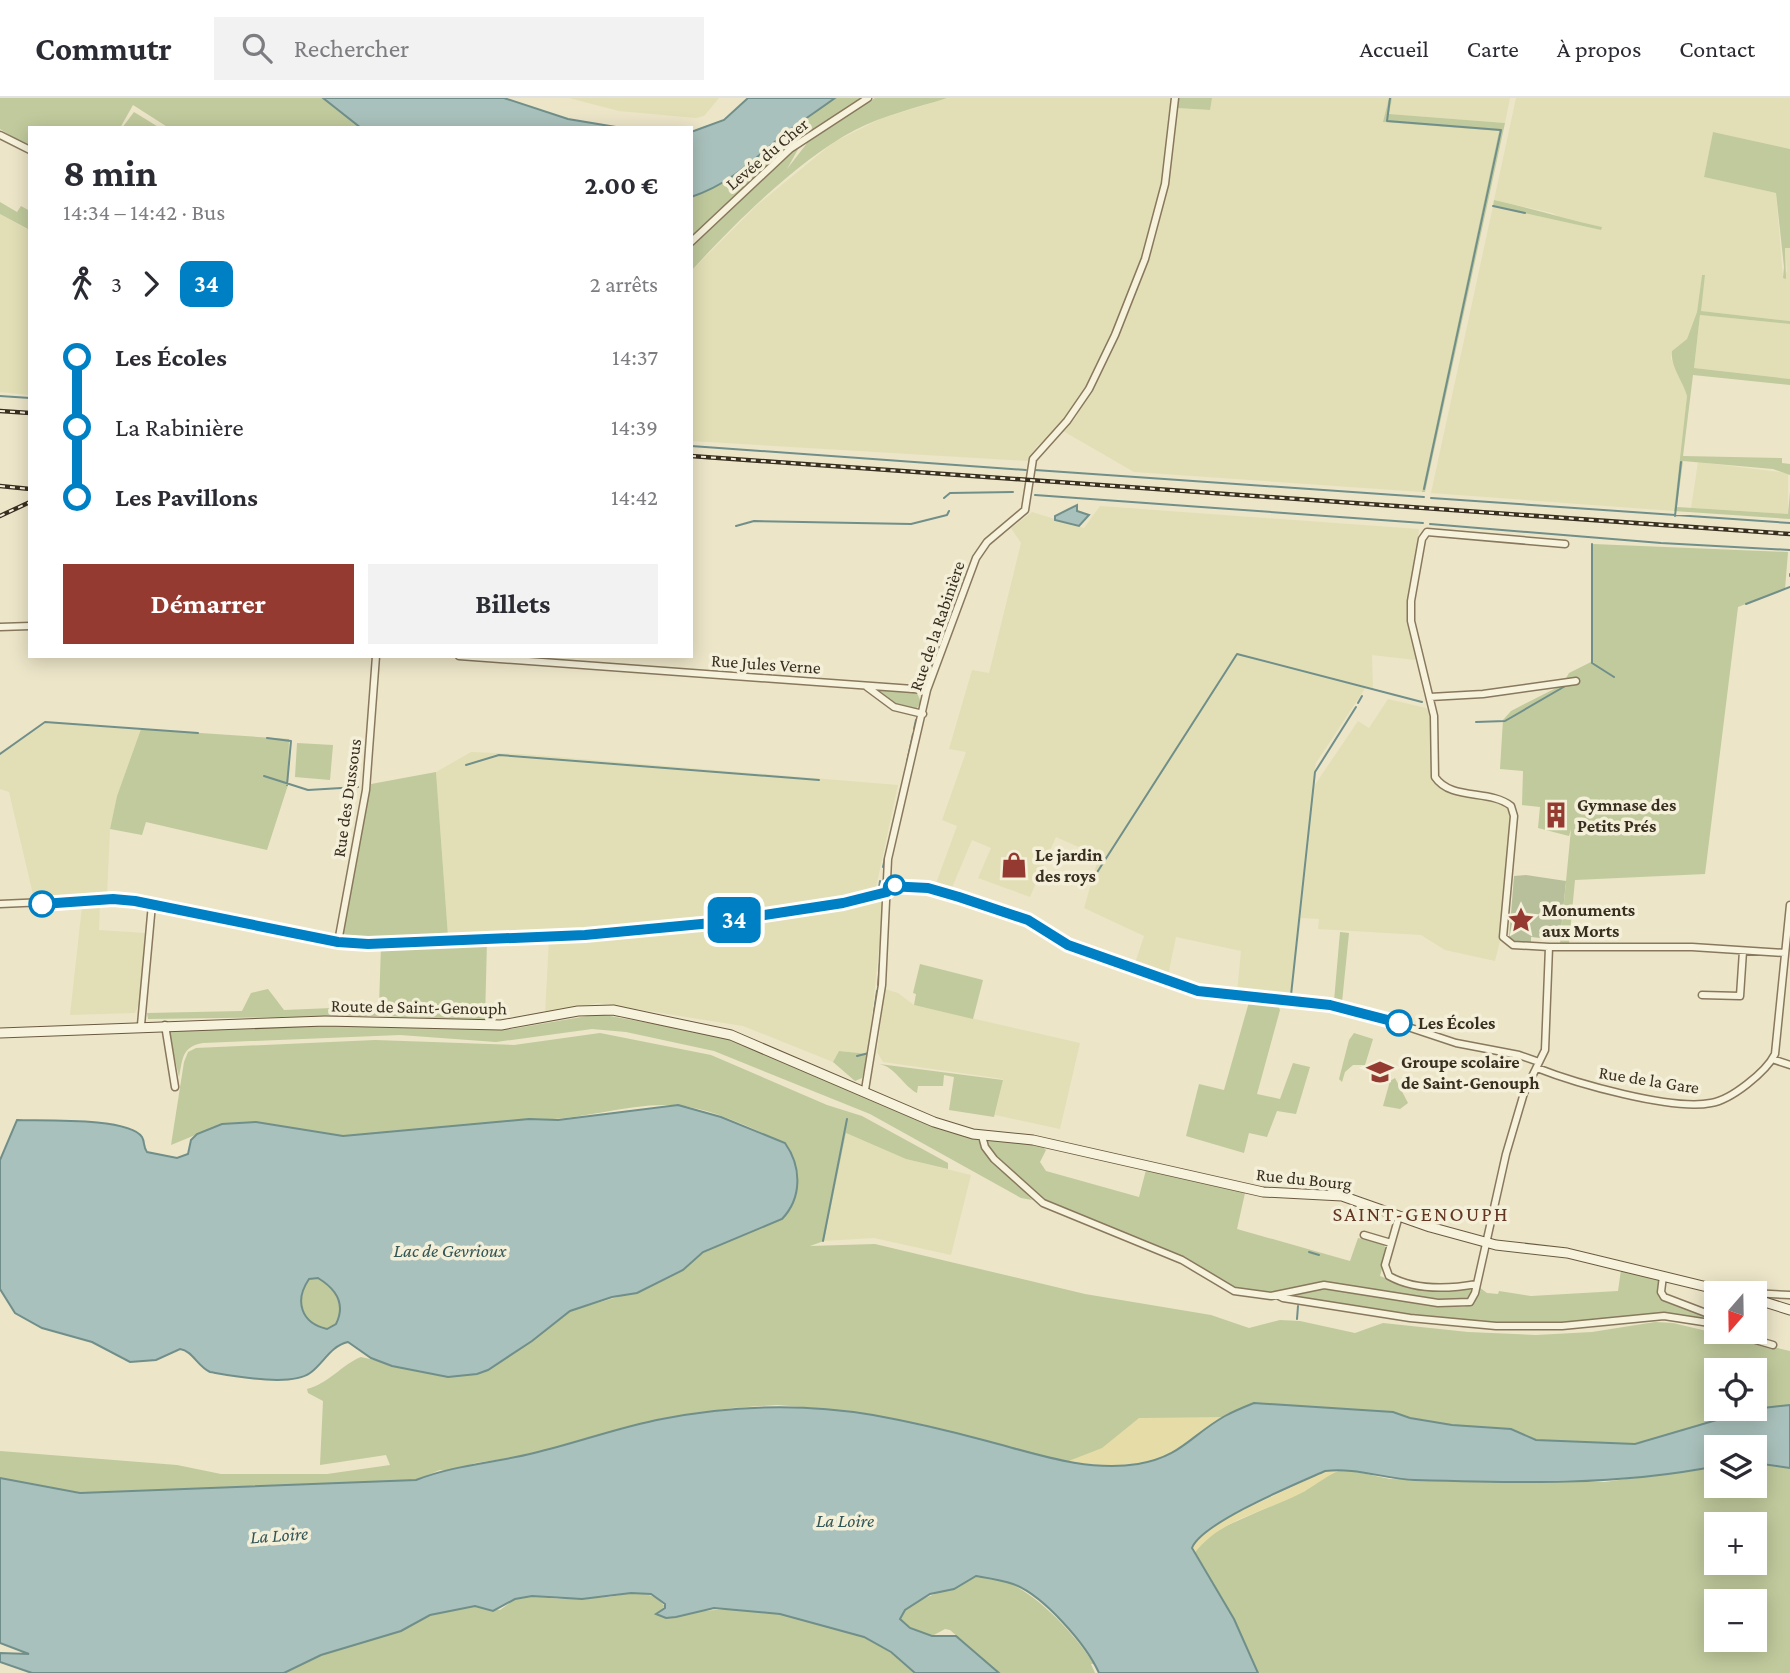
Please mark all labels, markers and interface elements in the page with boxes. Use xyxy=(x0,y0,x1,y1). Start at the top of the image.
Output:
search box xyxy=(214,17,704,80)
icon: search xyxy=(238,29,276,67)
text: Commutr xyxy=(35,30,172,67)
text: Rechercher xyxy=(294,34,409,63)
text: Accueil xyxy=(1359,35,1429,62)
text: Carte xyxy=(1467,35,1519,62)
text: À propos xyxy=(1557,35,1641,62)
text: Contact xyxy=(1679,35,1755,62)
street label: Levée du Cher xyxy=(722,113,813,194)
text: 8 min xyxy=(63,152,157,194)
text: 2.00 € xyxy=(584,171,658,200)
text: 14:34 – 14:42 · Bus xyxy=(63,199,225,225)
icon: walk xyxy=(63,265,101,303)
icon: forward xyxy=(132,265,170,303)
text: 34 xyxy=(194,270,219,297)
text: 3 xyxy=(111,271,122,297)
text: 2 arrêts xyxy=(590,271,658,297)
text: Les Écoles xyxy=(115,343,227,372)
text: 14:37 xyxy=(612,344,658,370)
text: La Rabinière xyxy=(115,413,244,442)
text: 14:39 xyxy=(611,414,658,440)
text: Les Pavillons xyxy=(115,483,258,512)
text: 14:42 xyxy=(611,484,658,510)
street label: Rue de la Rabinière xyxy=(905,558,969,694)
button: Démarrer xyxy=(63,564,354,644)
button: Billets xyxy=(368,564,658,644)
street label: Rue Jules Verne xyxy=(710,650,822,678)
street label: Rue des Dussous xyxy=(329,737,365,859)
place label: Gymnase des Petits Prés xyxy=(1577,795,1676,836)
building icon: Gymnase des Petits Prés xyxy=(1541,800,1571,830)
place label: Le jardin des roys xyxy=(1035,845,1103,886)
shop icon: Le jardin des roys xyxy=(999,850,1029,880)
unlabelled marker xyxy=(885,875,905,895)
unlabelled marker xyxy=(29,891,55,917)
line badge: 34 xyxy=(702,897,766,943)
place label: Monuments aux Morts xyxy=(1542,900,1635,941)
place icon: Monuments aux Morts xyxy=(1506,905,1536,935)
text: 34 xyxy=(722,906,746,933)
street label: Route de Saint-Genouph xyxy=(331,995,508,1019)
marker: Les Écoles xyxy=(1386,1010,1412,1036)
place label: Les Écoles xyxy=(1418,1013,1495,1033)
place label: Groupe scolaire de Saint-Genouph xyxy=(1401,1052,1540,1093)
school or university icon: Groupe scolaire de Saint-Genouph xyxy=(1365,1057,1395,1087)
street label: Rue de la Gare xyxy=(1597,1062,1701,1098)
street label: Rue du Bourg xyxy=(1255,1164,1353,1194)
district label: SAINT-GENOUPH xyxy=(1332,1202,1510,1226)
water label: Lac de Gevrioux xyxy=(393,1240,507,1261)
north arrow xyxy=(1704,1281,1768,1344)
map controls xyxy=(1704,1281,1767,1652)
button: locate xyxy=(1704,1358,1767,1421)
button: layers xyxy=(1704,1435,1767,1498)
water label: La Loire xyxy=(816,1510,874,1531)
button: + xyxy=(1704,1512,1767,1575)
water label: La Loire xyxy=(249,1522,309,1548)
button: − xyxy=(1704,1589,1767,1652)

